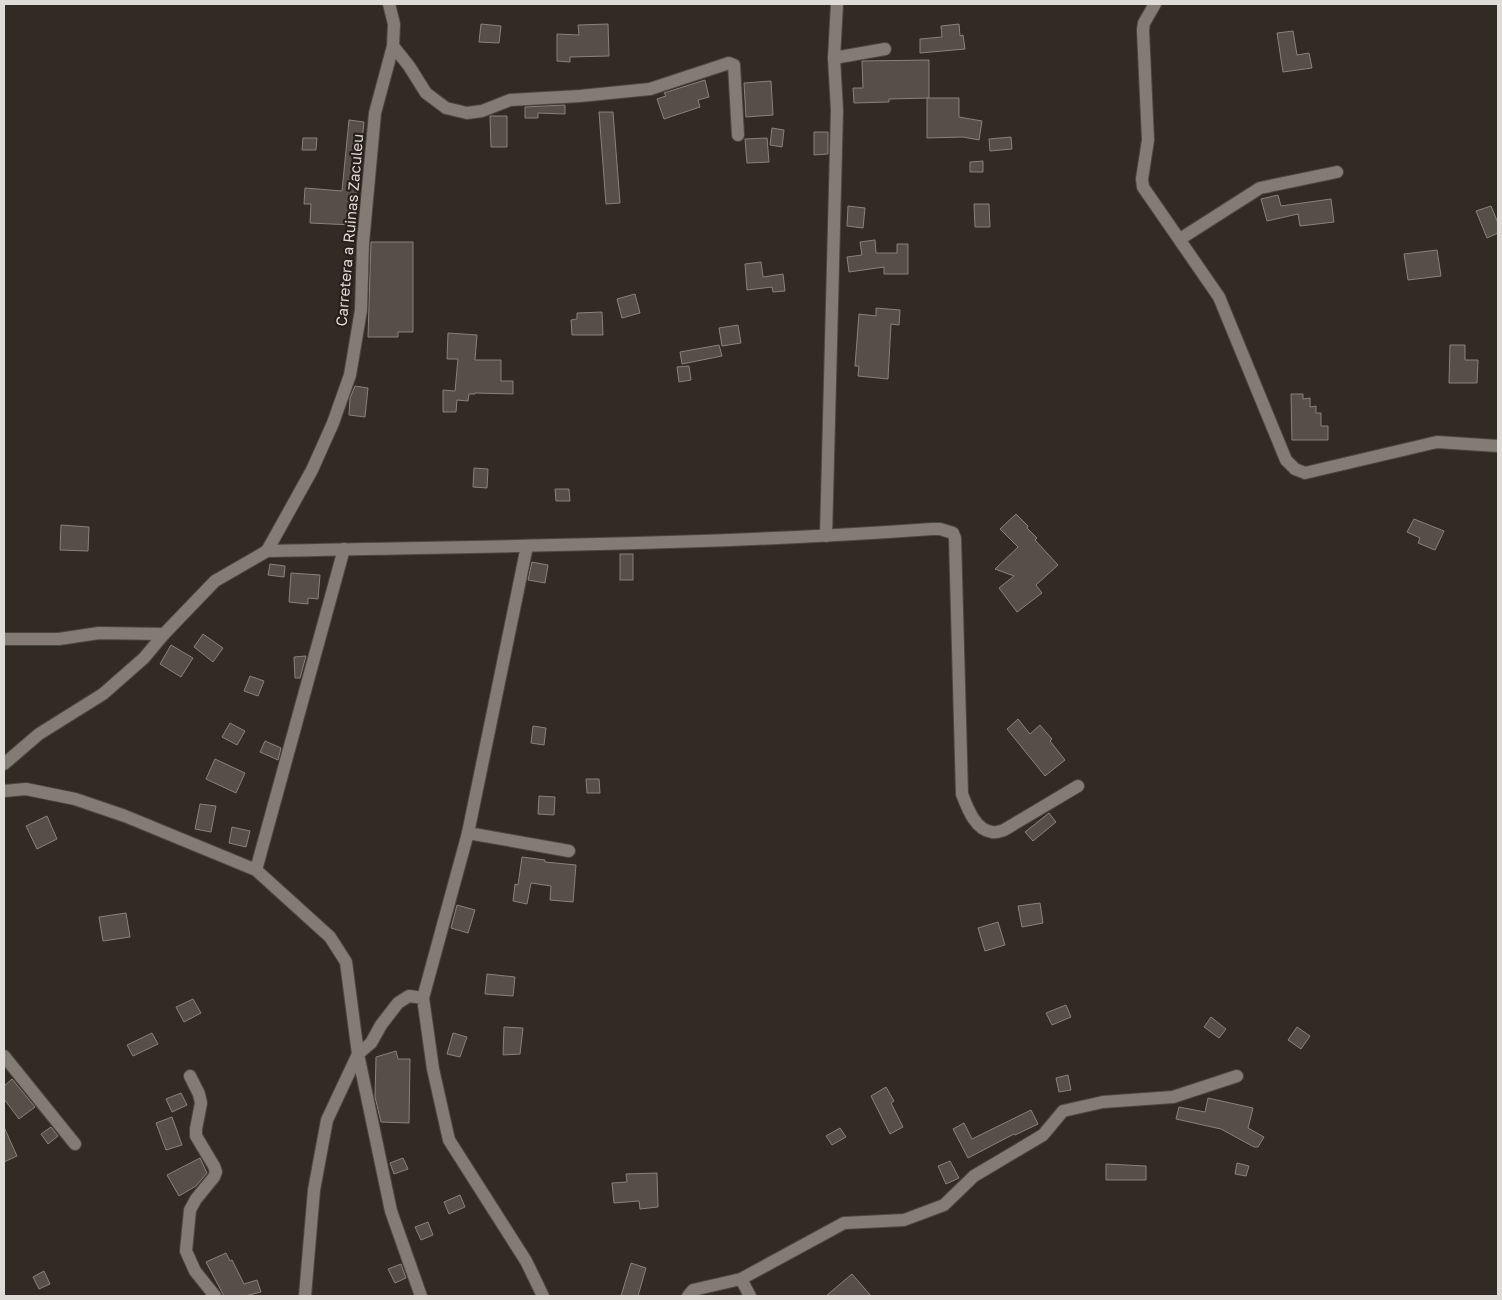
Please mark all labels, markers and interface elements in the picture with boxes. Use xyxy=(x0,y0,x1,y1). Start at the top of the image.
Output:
street label: Carretera a Ruinas Zaculeu xyxy=(332,133,366,327)

